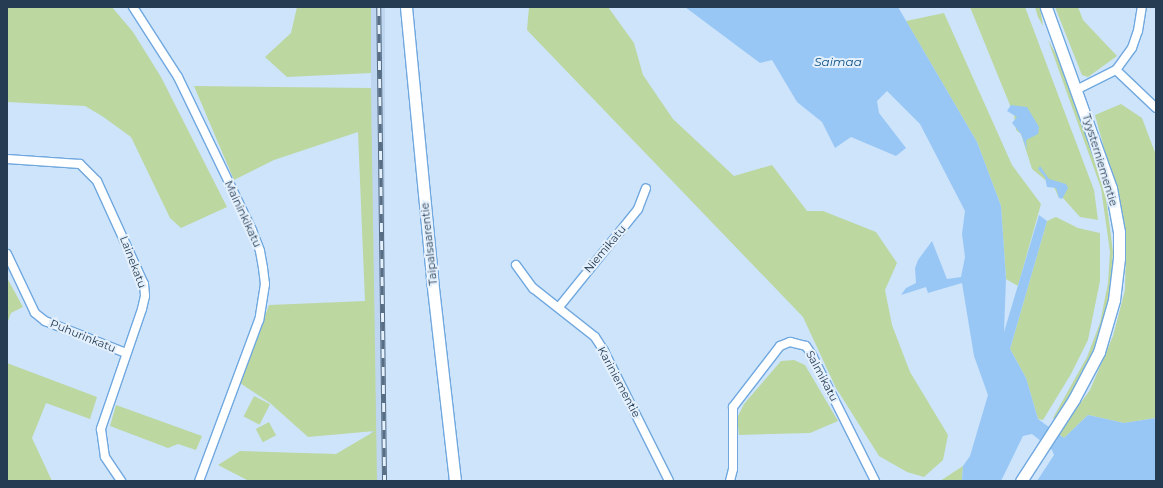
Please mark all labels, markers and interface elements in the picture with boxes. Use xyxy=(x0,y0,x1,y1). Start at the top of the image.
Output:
water label: Saimaa xyxy=(814,55,862,69)
street label: Tyysterniementie xyxy=(1080,112,1120,208)
street label: Maininkikatu xyxy=(222,179,264,249)
street label: Taipalsaarentie xyxy=(418,202,440,286)
street label: Niemikatu xyxy=(581,223,629,275)
street label: Lainekatu xyxy=(117,234,149,290)
street label: Puhurinkatu xyxy=(48,317,118,355)
street label: Kariniementie xyxy=(595,344,643,420)
street label: Salmikatu xyxy=(803,348,841,404)

